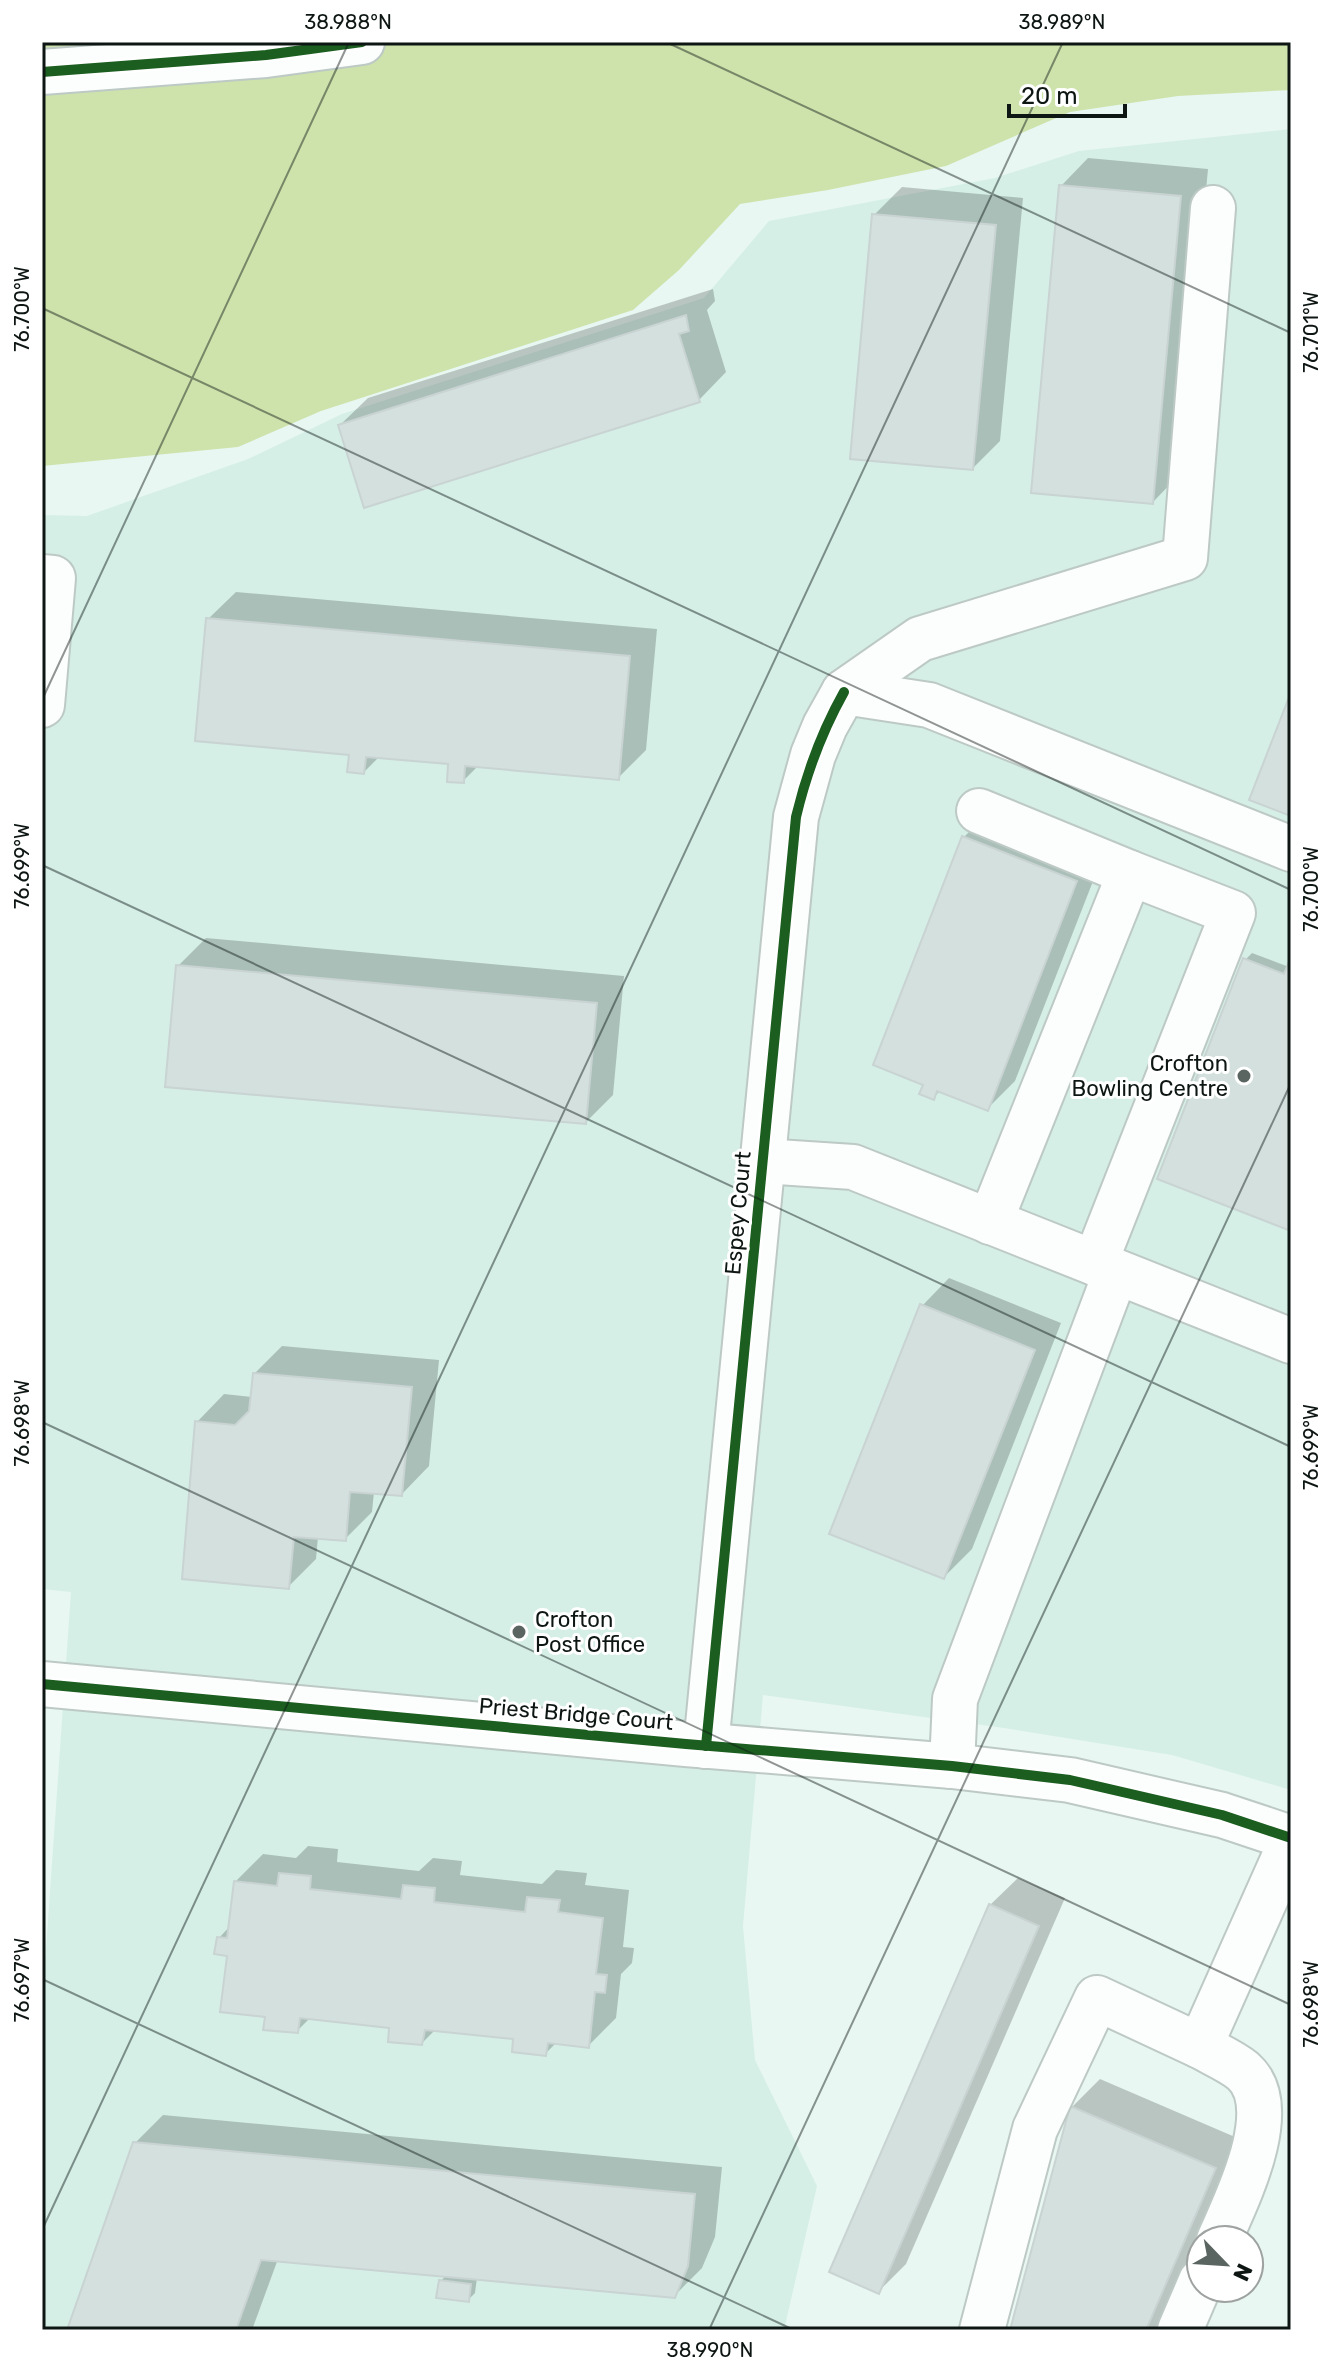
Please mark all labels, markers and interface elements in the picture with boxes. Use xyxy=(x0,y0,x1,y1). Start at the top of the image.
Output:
text: 38.988°N xyxy=(304,10,392,34)
text: 38.989°N xyxy=(1019,10,1105,34)
scale bar xyxy=(1009,68,1125,118)
text: 20 m xyxy=(1021,82,1078,110)
text: 76.700°W xyxy=(10,266,34,352)
text: 76.701°W xyxy=(1299,291,1323,373)
text: 76.699°W xyxy=(10,823,34,909)
text: 76.700°W xyxy=(1299,846,1323,932)
place label: Crofton Bowling Centre xyxy=(1072,1050,1228,1102)
marker: Crofton Bowling Centre xyxy=(1235,1067,1253,1085)
street label: Espey Court xyxy=(719,1150,757,1276)
text: 76.698°W xyxy=(10,1380,34,1466)
text: 76.699°W xyxy=(1299,1404,1323,1490)
place label: Crofton Post Office xyxy=(535,1606,645,1658)
marker: Crofton Post Office xyxy=(510,1623,528,1641)
street label: Priest Bridge Court xyxy=(478,1692,675,1736)
text: 76.697°W xyxy=(10,1938,34,2022)
text: 76.698°W xyxy=(1299,1961,1323,2047)
north arrow xyxy=(1185,2224,1265,2304)
text: N xyxy=(1227,2259,1258,2285)
text: 38.990°N xyxy=(667,2338,753,2362)

